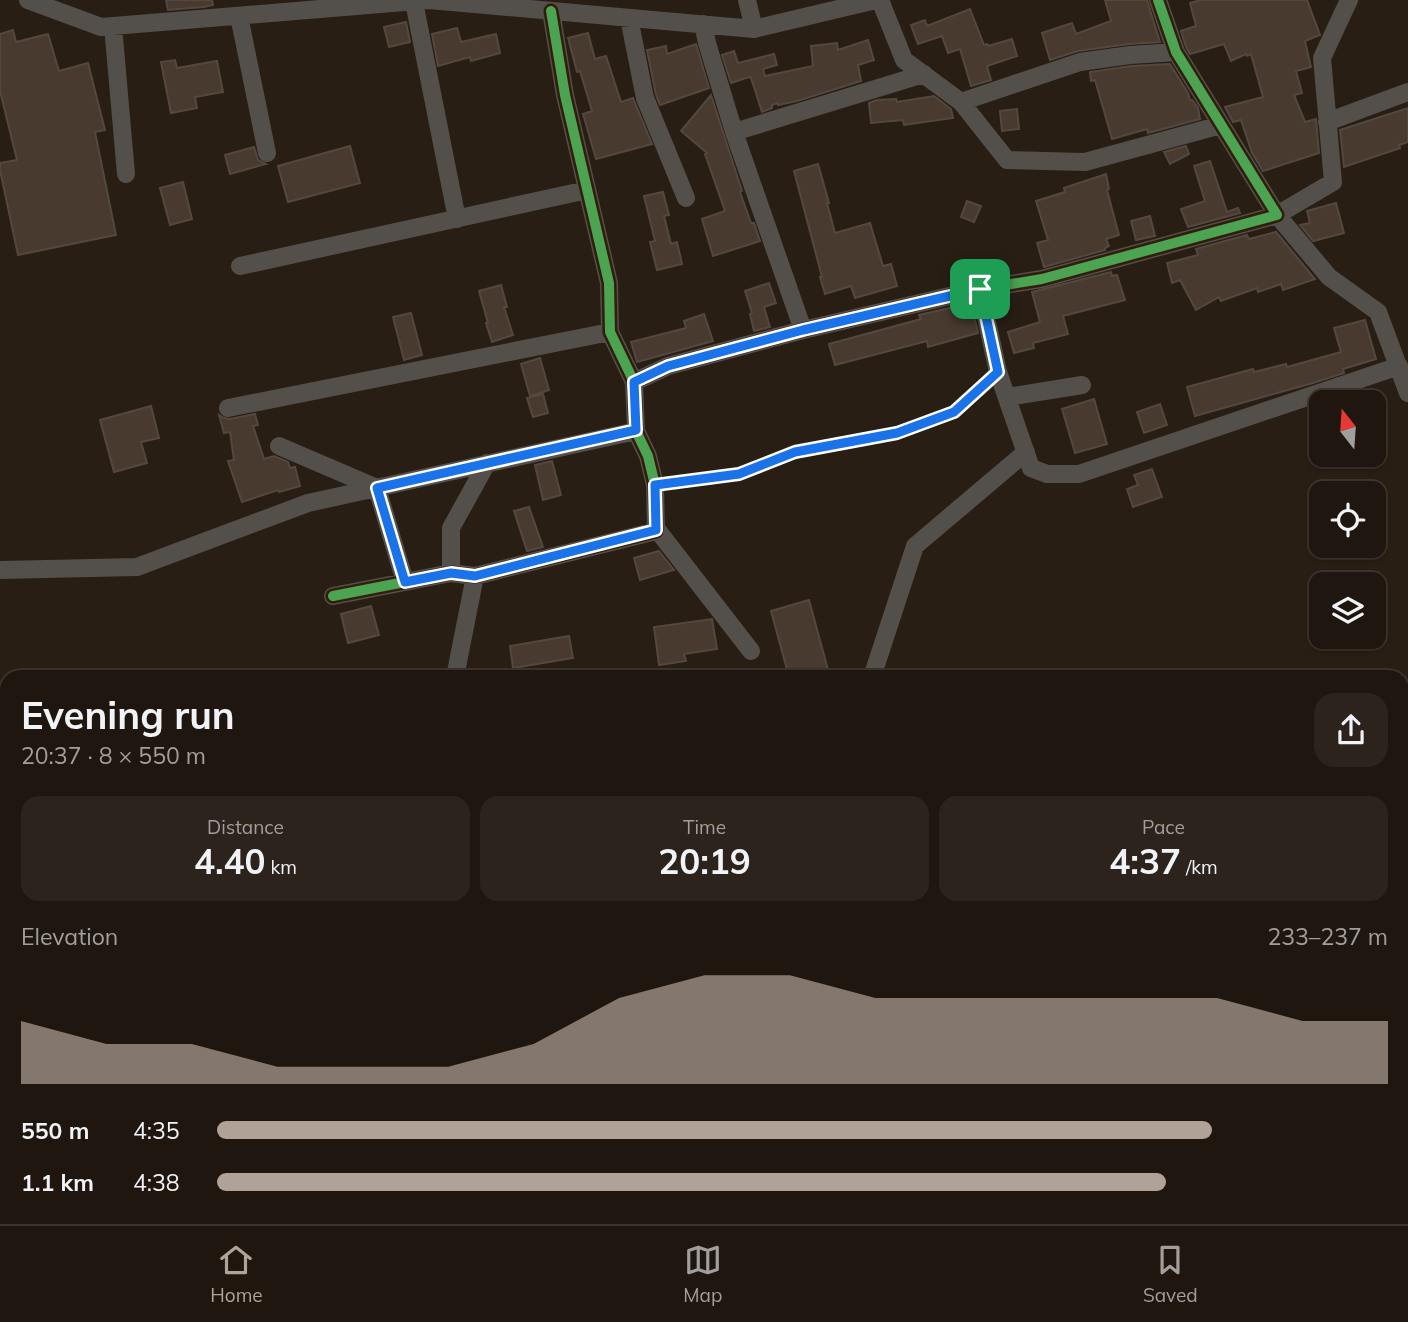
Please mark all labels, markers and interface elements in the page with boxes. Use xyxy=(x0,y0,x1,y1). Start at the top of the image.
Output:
pin xyxy=(950,259,1010,319)
icon: arrive xyxy=(961,270,999,308)
north arrow xyxy=(1309,390,1386,467)
map controls xyxy=(1309,390,1386,649)
button: locate xyxy=(1309,481,1386,558)
button: layers xyxy=(1309,572,1386,649)
text: Evening run xyxy=(21,691,235,739)
button: share xyxy=(1314,693,1388,767)
text: 20:37 · 8 × 550 m xyxy=(21,741,206,770)
text: Distance xyxy=(207,815,284,839)
text: Time xyxy=(683,815,726,839)
text: Pace xyxy=(1142,815,1185,839)
text: 4.40 xyxy=(194,839,266,883)
text: 20:19 xyxy=(658,839,751,883)
text: 4:37 xyxy=(1109,839,1181,883)
text: km xyxy=(266,855,297,879)
text: /km xyxy=(1181,855,1218,879)
text: Elevation xyxy=(21,922,118,951)
text: 233–237 m xyxy=(1267,922,1388,951)
text: 550 m xyxy=(21,1116,89,1145)
text: 4:35 xyxy=(133,1116,180,1145)
text: 1.1 km xyxy=(21,1168,94,1197)
text: 4:38 xyxy=(133,1168,180,1197)
tab: Home xyxy=(210,1241,263,1307)
tab: Map xyxy=(683,1241,722,1307)
tab: Saved xyxy=(1143,1241,1198,1307)

